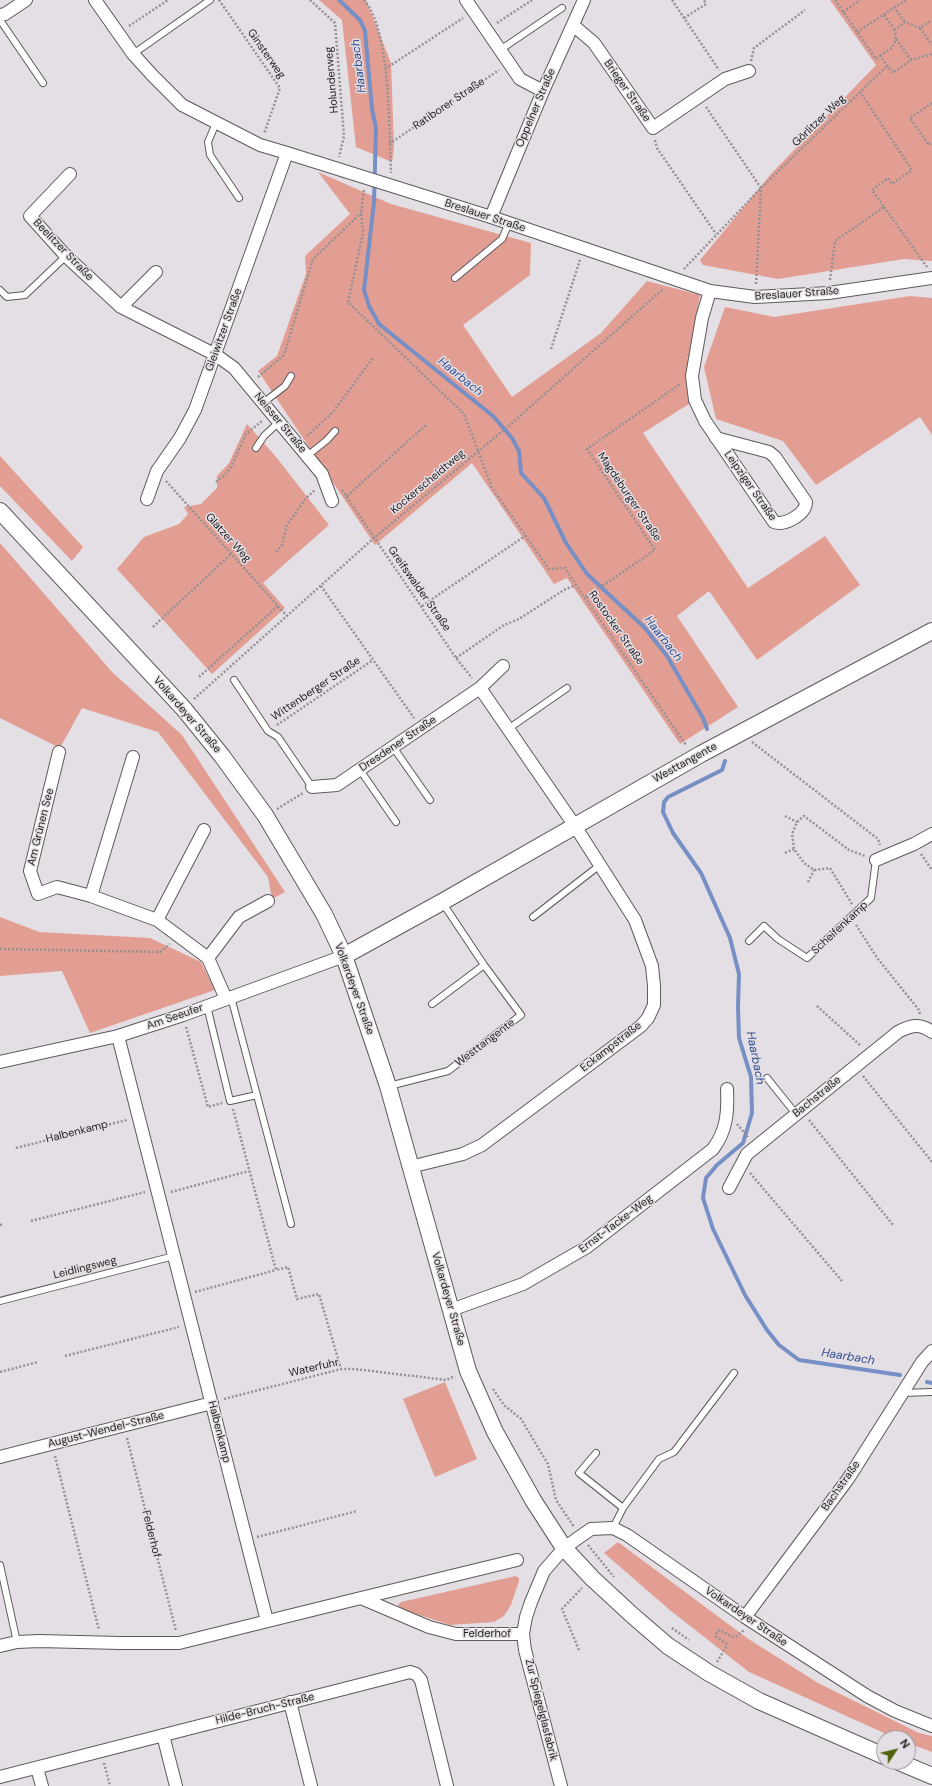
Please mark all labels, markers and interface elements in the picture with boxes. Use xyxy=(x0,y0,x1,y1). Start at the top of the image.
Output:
street label: Ginsterweg xyxy=(244,27,288,81)
water label: Haarbach xyxy=(349,38,369,94)
street label: Holunderweg xyxy=(323,46,341,114)
street label: Brieger Straße xyxy=(601,57,653,125)
street label: Oppelner Straße xyxy=(513,66,559,150)
street label: Ratiborer Straße xyxy=(411,75,487,133)
street label: Görlitzer Weg xyxy=(790,92,848,150)
street label: Breslauer Straße xyxy=(443,197,527,235)
street label: Beelitzer Straße xyxy=(30,216,96,284)
street label: Breslauer Straße xyxy=(754,284,840,304)
street label: Gleiwitzer Straße xyxy=(203,287,245,373)
water label: Haarbach xyxy=(435,354,485,400)
street label: Neisser Straße xyxy=(251,390,309,456)
street label: Kockerscheidtweg xyxy=(388,447,468,517)
street label: Leipziger Straße xyxy=(721,449,779,523)
street label: Magdeburger Straße xyxy=(594,450,664,544)
street label: Glatzer Weg xyxy=(202,511,254,565)
street label: Greifswalder Straße xyxy=(385,544,453,634)
street label: Rostocker Straße xyxy=(586,588,646,668)
water label: Haarbach xyxy=(641,613,685,665)
street label: Wittenberger Straße xyxy=(269,654,363,724)
street label: Volkardeyer Straße xyxy=(150,674,224,756)
street label: Dresdener Straße xyxy=(357,713,439,775)
street label: Westtangente xyxy=(651,740,719,786)
street label: Am Grünen See xyxy=(25,787,57,867)
street label: Scheifenkamp xyxy=(809,899,871,957)
street label: Volkardeyer Straße xyxy=(331,941,377,1037)
street label: Am Seeufer xyxy=(145,1001,205,1033)
street label: Westtangente xyxy=(453,1016,517,1070)
street label: Eckampstraße xyxy=(578,1019,644,1075)
water label: Haarbach xyxy=(743,1030,767,1086)
street label: Bachstraße xyxy=(790,1074,844,1120)
street label: Halbenkamp xyxy=(45,1118,109,1146)
street label: Ernst-Tacke-Weg xyxy=(577,1192,655,1256)
street label: Volkardeyer Straße xyxy=(428,1251,468,1347)
street label: Leidlingsweg xyxy=(52,1254,118,1282)
water label: Haarbach xyxy=(820,1346,876,1368)
street label: Waterfuhr xyxy=(288,1356,340,1380)
street label: Halbenkamp xyxy=(205,1400,233,1464)
street label: August-Wendel-Straße xyxy=(47,1409,165,1451)
street label: Bachstraße xyxy=(819,1458,863,1514)
street label: Felderhof xyxy=(139,1509,163,1559)
street label: Volkardeyer Straße xyxy=(702,1584,790,1650)
street label: Felderhof xyxy=(463,1627,511,1641)
street label: Zur Spiegelglasfabrik xyxy=(522,1658,560,1762)
street label: Hilde-Bruch-Straße xyxy=(214,1690,316,1728)
north arrow xyxy=(876,1730,916,1770)
text: N xyxy=(897,1736,913,1751)

